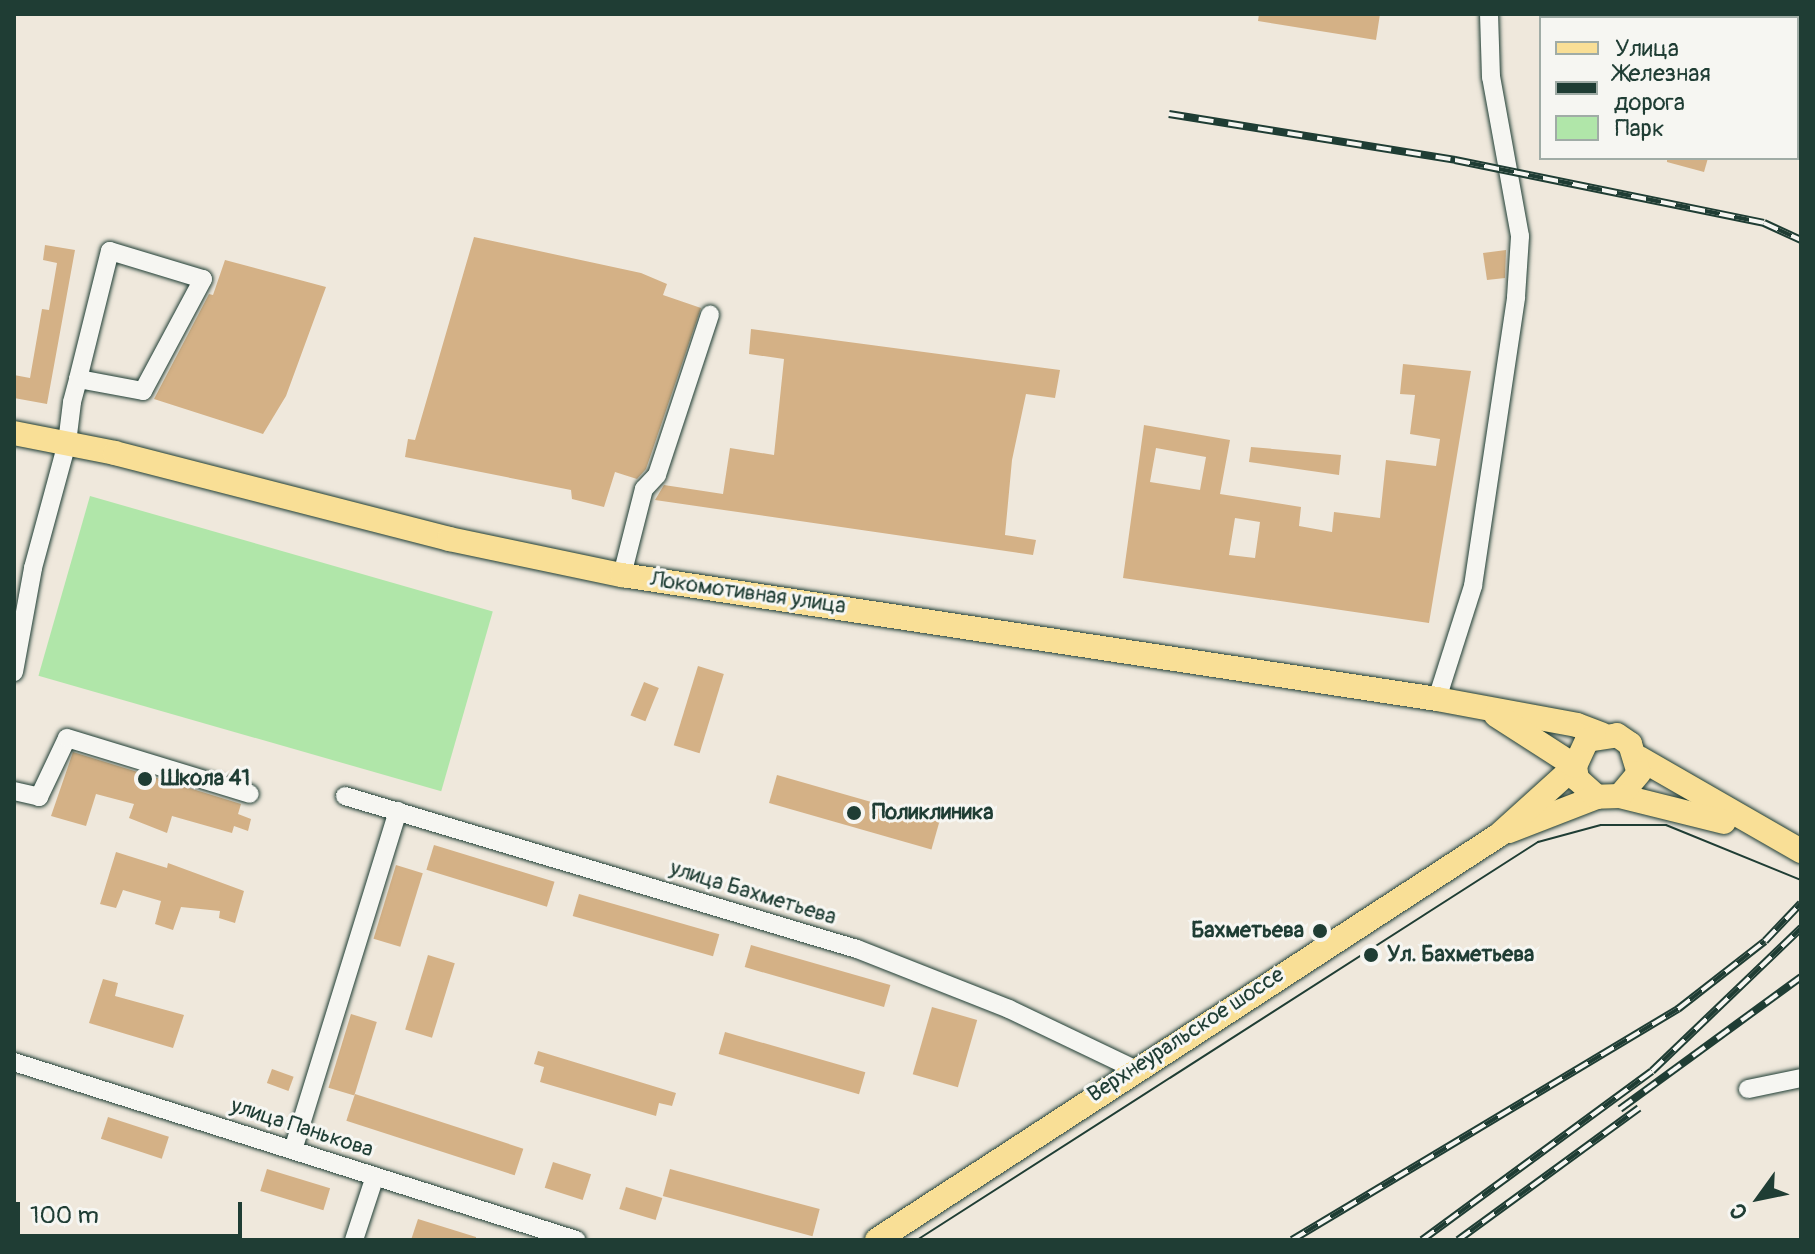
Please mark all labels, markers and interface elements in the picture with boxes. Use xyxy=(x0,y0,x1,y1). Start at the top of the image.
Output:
legend xyxy=(1539,16,1799,160)
text: Улица xyxy=(1615,34,1679,63)
text: Железная дорога xyxy=(1614,59,1711,117)
text: Парк xyxy=(1615,114,1664,143)
street label: Локомотивная улица xyxy=(649,566,847,620)
place label: Школа 41 xyxy=(161,766,250,792)
marker: Школа 41 xyxy=(136,770,154,788)
place label: Поликлиника xyxy=(872,800,993,826)
marker: Поликлиника xyxy=(843,802,865,824)
street label: улица Бахметьева xyxy=(667,855,839,931)
place label: Бахметьева xyxy=(1191,918,1304,944)
marker: Бахметьева xyxy=(1311,922,1329,940)
place label: Ул. Бахметьева xyxy=(1387,942,1534,968)
marker: Ул. Бахметьева xyxy=(1362,946,1380,964)
street label: Верхнеуральское шоссе xyxy=(1083,962,1289,1108)
street label: улица Панькова xyxy=(227,1093,377,1163)
north arrow xyxy=(1719,1158,1799,1238)
scale bar xyxy=(20,1186,246,1236)
text: С xyxy=(1723,1198,1754,1224)
text: 100 m xyxy=(30,1201,99,1230)

